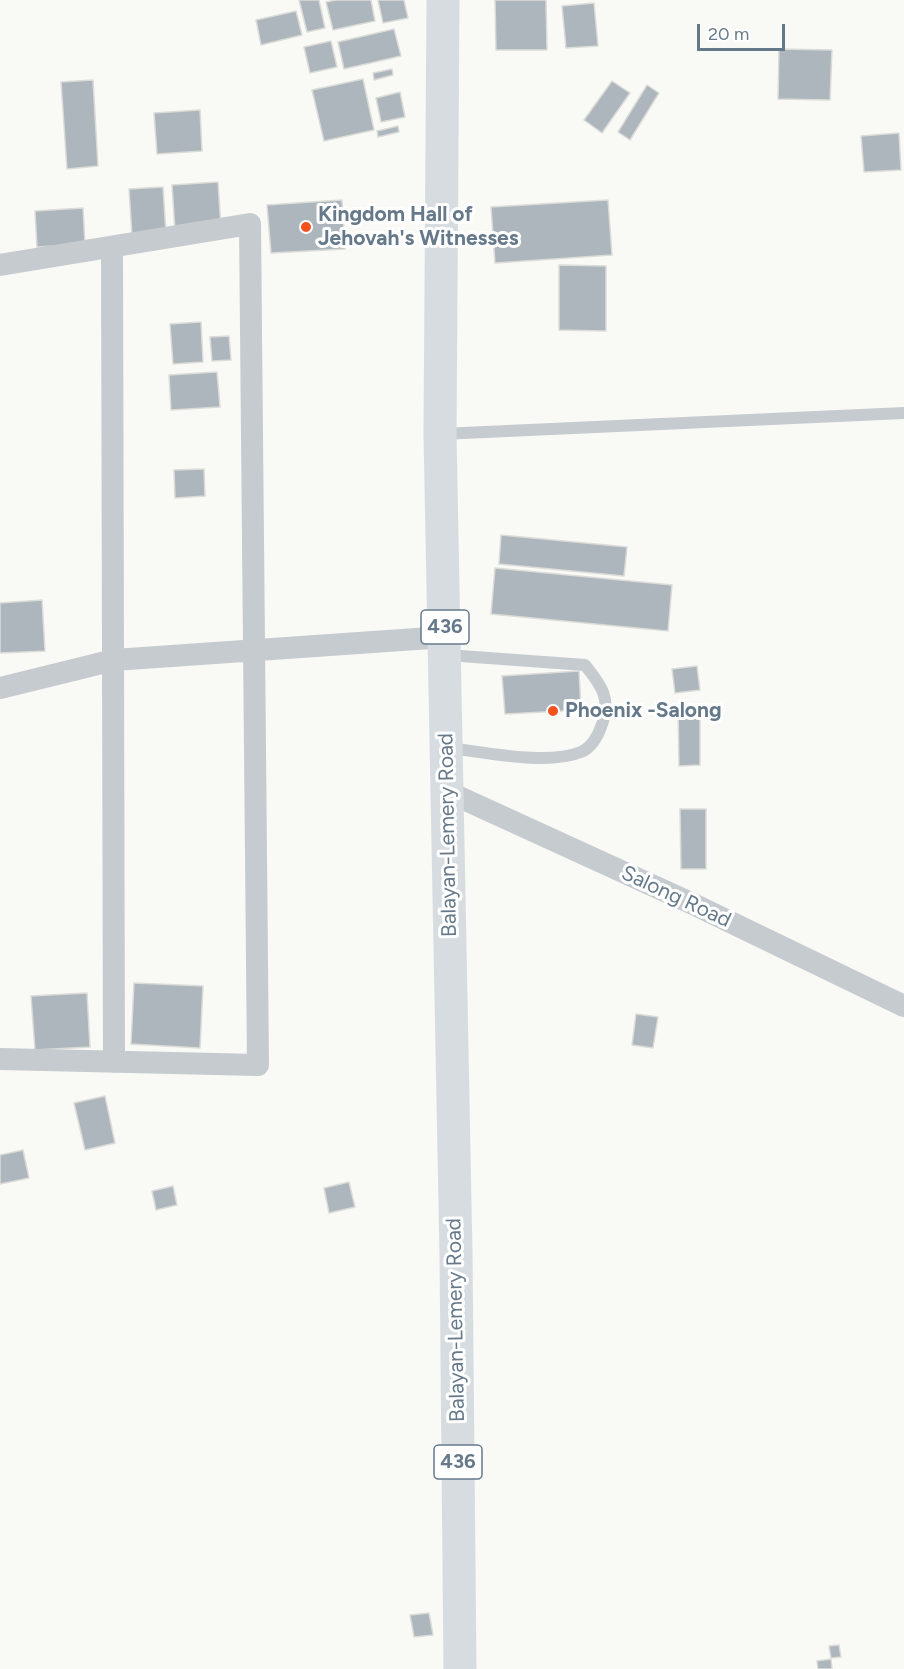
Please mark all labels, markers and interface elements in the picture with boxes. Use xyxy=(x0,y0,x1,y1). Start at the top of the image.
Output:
scale bar xyxy=(700,12,788,50)
text: 20 m xyxy=(708,23,749,45)
place label: Kingdom Hall of Jehovah's Witnesses xyxy=(318,202,519,252)
marker: Kingdom Hall of Jehovah's Witnesses xyxy=(299,220,313,234)
road number: 436 xyxy=(421,610,469,644)
place label: Phoenix -Salong xyxy=(565,698,722,724)
marker: Phoenix -Salong xyxy=(546,704,560,718)
street label: Balayan-Lemery Road xyxy=(434,733,462,937)
street label: Salong Road xyxy=(617,861,735,933)
street label: Balayan-Lemery Road xyxy=(442,1218,470,1422)
road number: 436 xyxy=(434,1445,482,1479)

